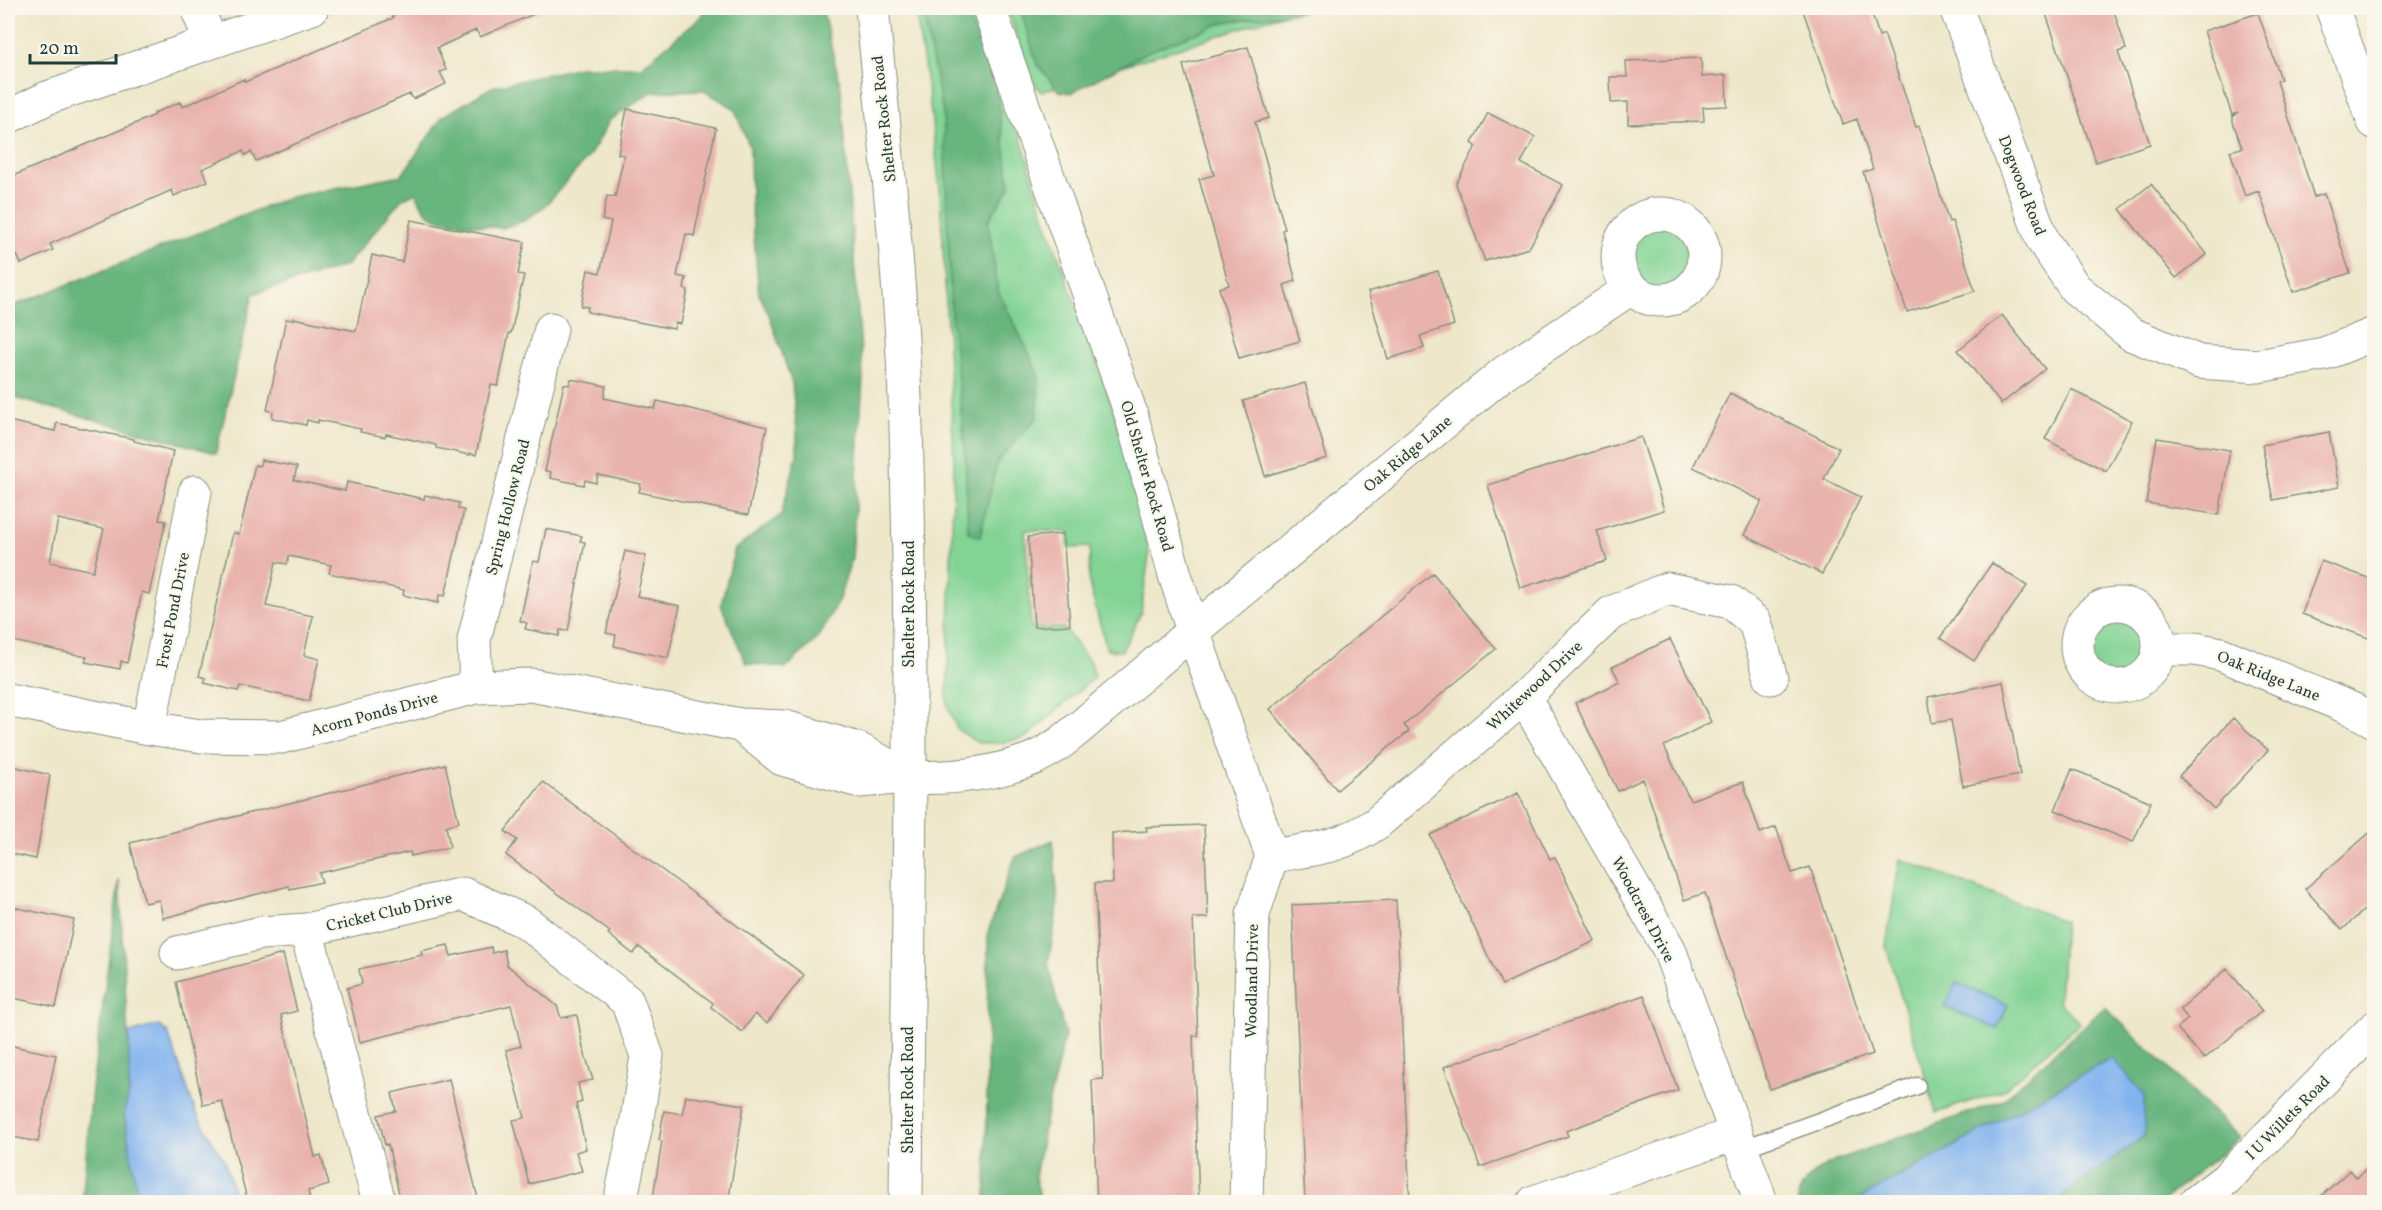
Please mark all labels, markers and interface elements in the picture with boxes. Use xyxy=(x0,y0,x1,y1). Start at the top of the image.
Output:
scale bar xyxy=(30,27,116,65)
text: 20 m xyxy=(39,37,79,62)
street label: Shelter Rock Road xyxy=(867,54,903,183)
street label: Dogwood Road xyxy=(1992,132,2050,239)
street label: Old Shelter Rock Road xyxy=(1114,398,1178,555)
street label: Oak Ridge Lane xyxy=(1359,411,1457,498)
street label: Spring Hollow Road xyxy=(481,437,537,578)
street label: Shelter Rock Road xyxy=(899,540,921,668)
street label: Frost Pond Drive xyxy=(152,551,196,670)
street label: Whitewood Drive xyxy=(1483,636,1588,737)
street label: Oak Ridge Lane xyxy=(2213,646,2323,708)
street label: Acorn Ponds Drive xyxy=(308,687,441,743)
street label: Woodcrest Drive xyxy=(1605,853,1679,967)
street label: Cricket Club Drive xyxy=(324,888,455,938)
street label: Woodland Drive xyxy=(1241,924,1265,1038)
street label: Shelter Rock Road xyxy=(898,1026,920,1154)
street label: I U Willets Road xyxy=(2241,1071,2336,1166)

